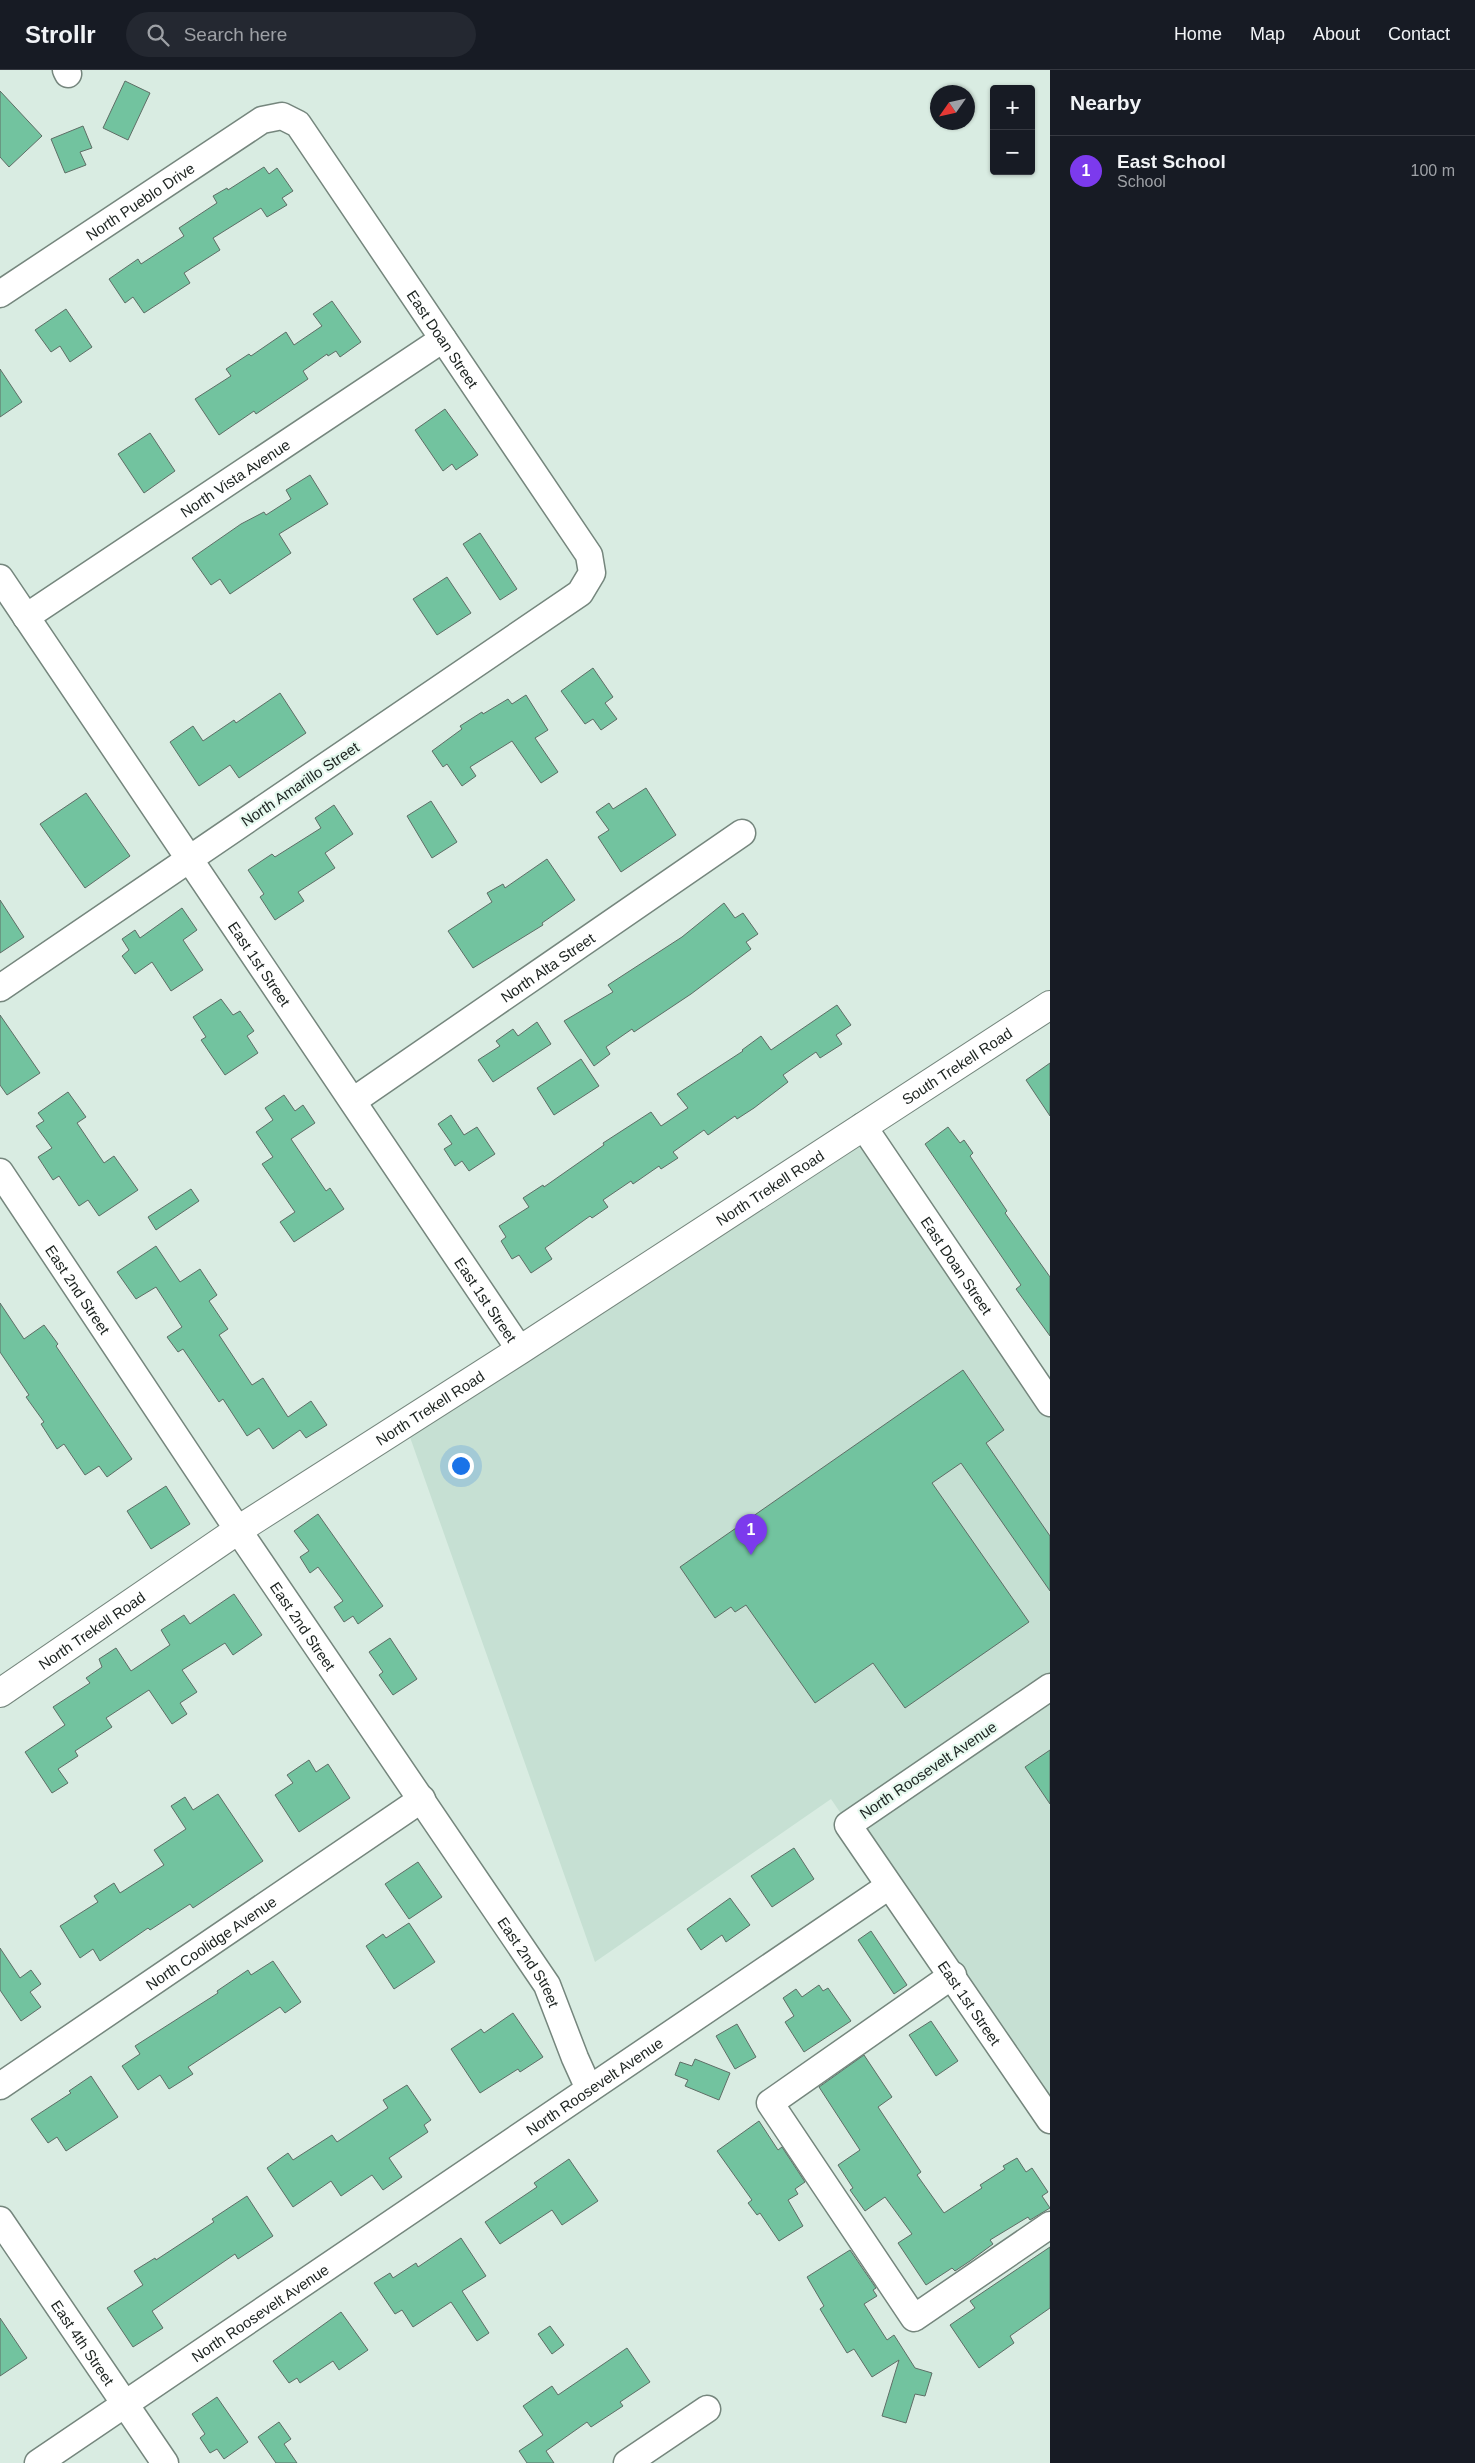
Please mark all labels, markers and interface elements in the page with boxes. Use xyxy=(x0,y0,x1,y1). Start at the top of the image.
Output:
search box xyxy=(126,12,476,57)
text: Strollr xyxy=(25,21,96,48)
icon: search xyxy=(144,21,172,49)
text: Search here xyxy=(184,24,287,45)
text: Home xyxy=(1174,24,1222,44)
text: Map xyxy=(1250,24,1285,44)
text: About xyxy=(1313,24,1360,44)
text: Contact xyxy=(1388,24,1450,44)
north arrow xyxy=(930,85,975,130)
map controls xyxy=(990,85,1035,175)
button: + xyxy=(990,85,1035,130)
text: Nearby xyxy=(1070,91,1141,114)
button: − xyxy=(990,130,1035,175)
text: East School xyxy=(1117,151,1226,172)
street label: North Pueblo Drive xyxy=(82,159,197,243)
text: 1 xyxy=(1082,162,1090,179)
text: 100 m xyxy=(1411,162,1455,179)
text: School xyxy=(1117,173,1166,190)
street label: East Doan Street xyxy=(404,287,483,392)
street label: North Vista Avenue xyxy=(177,435,293,520)
street label: North Amarillo Street xyxy=(238,738,363,830)
street label: East 1st Street xyxy=(225,918,295,1010)
street label: North Alta Street xyxy=(497,928,598,1005)
street label: South Trekell Road xyxy=(898,1024,1015,1108)
street label: North Trekell Road xyxy=(713,1146,827,1229)
street label: East Doan Street xyxy=(918,1213,996,1318)
street label: East 2nd Street xyxy=(42,1242,114,1338)
street label: East 1st Street xyxy=(451,1254,521,1346)
street label: North Trekell Road xyxy=(372,1367,487,1448)
your location xyxy=(448,1453,474,1479)
pin: 1 xyxy=(735,1514,767,1555)
street label: East 2nd Street xyxy=(267,1578,340,1674)
street label: North Trekell Road xyxy=(35,1588,148,1673)
street label: North Roosevelt Avenue xyxy=(856,1718,1000,1822)
street label: North Coolidge Avenue xyxy=(142,1892,279,1993)
street label: East 2nd Street xyxy=(495,1914,563,2010)
street label: East 1st Street xyxy=(935,1957,1005,2049)
street label: North Roosevelt Avenue xyxy=(523,2034,666,2138)
street label: North Roosevelt Avenue xyxy=(188,2260,331,2365)
street label: East 4th Street xyxy=(48,2297,119,2389)

